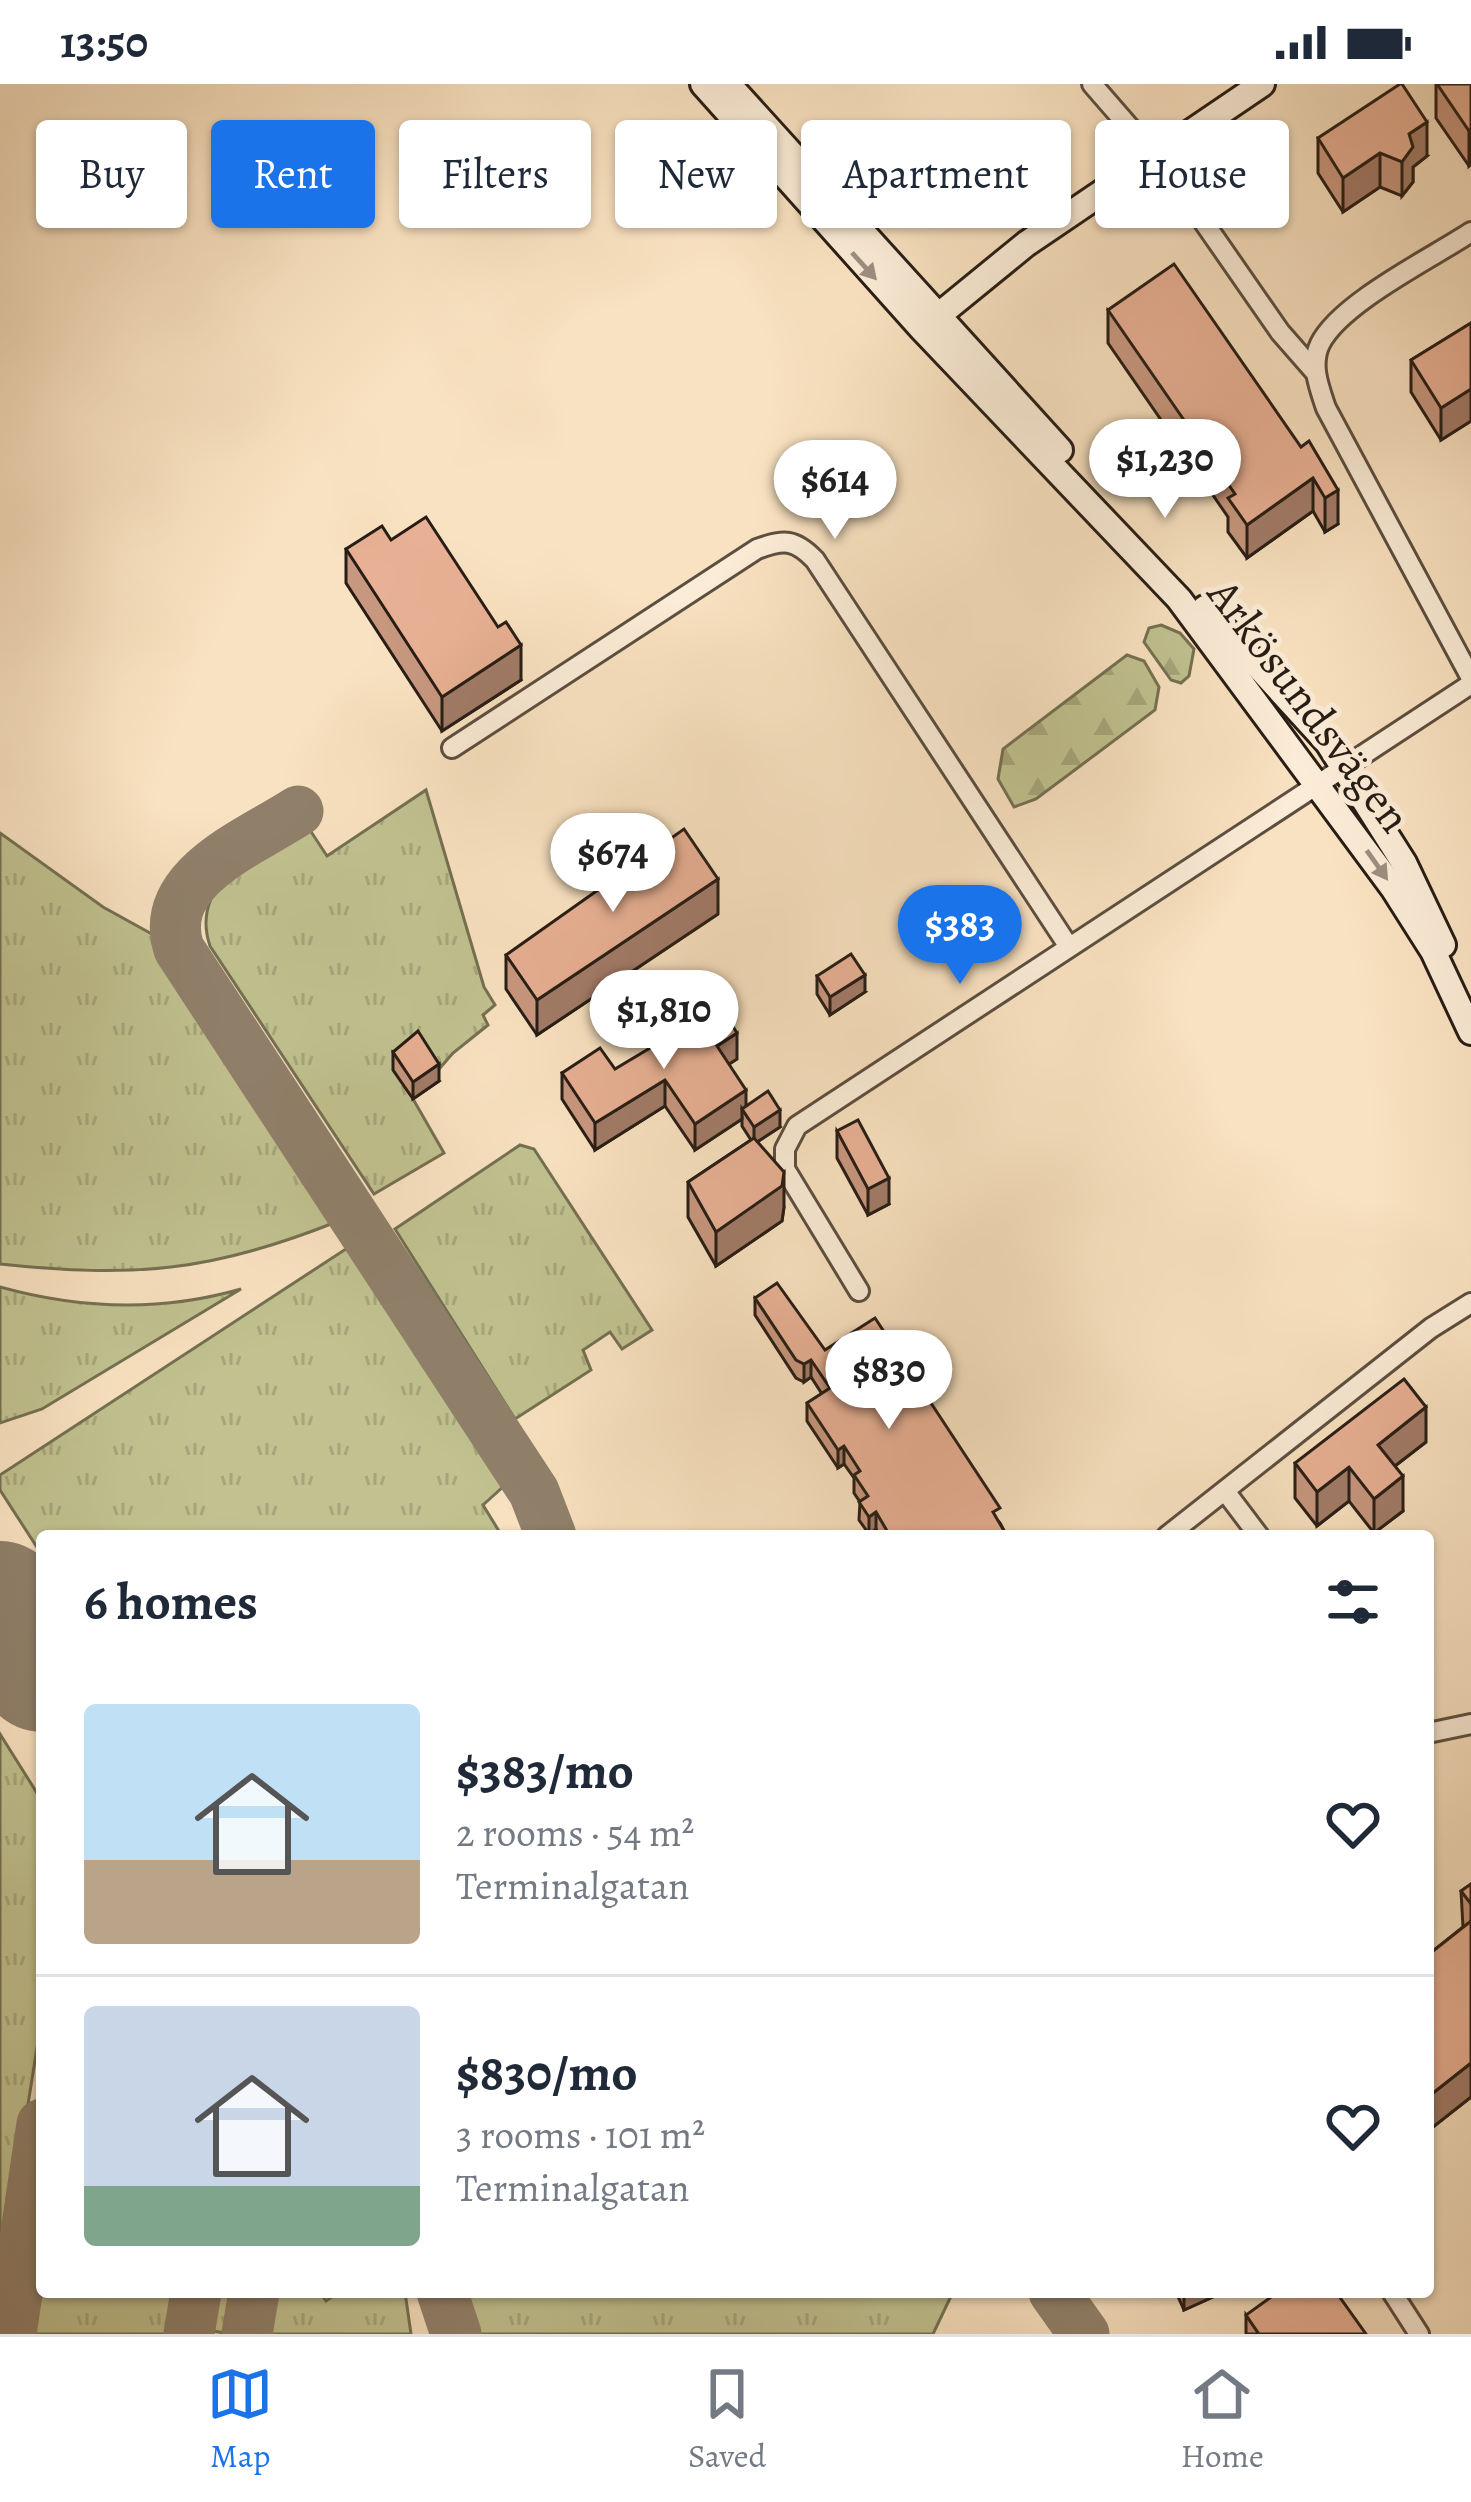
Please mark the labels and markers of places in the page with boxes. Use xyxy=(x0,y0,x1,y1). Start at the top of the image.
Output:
pin: $1,230 xyxy=(1067,419,1263,521)
pin: $614 xyxy=(764,440,906,542)
pin: $674 xyxy=(542,813,684,915)
pin: $383 xyxy=(889,885,1031,987)
pin: $1,810 xyxy=(566,970,762,1072)
pin: $830 xyxy=(818,1330,960,1432)

